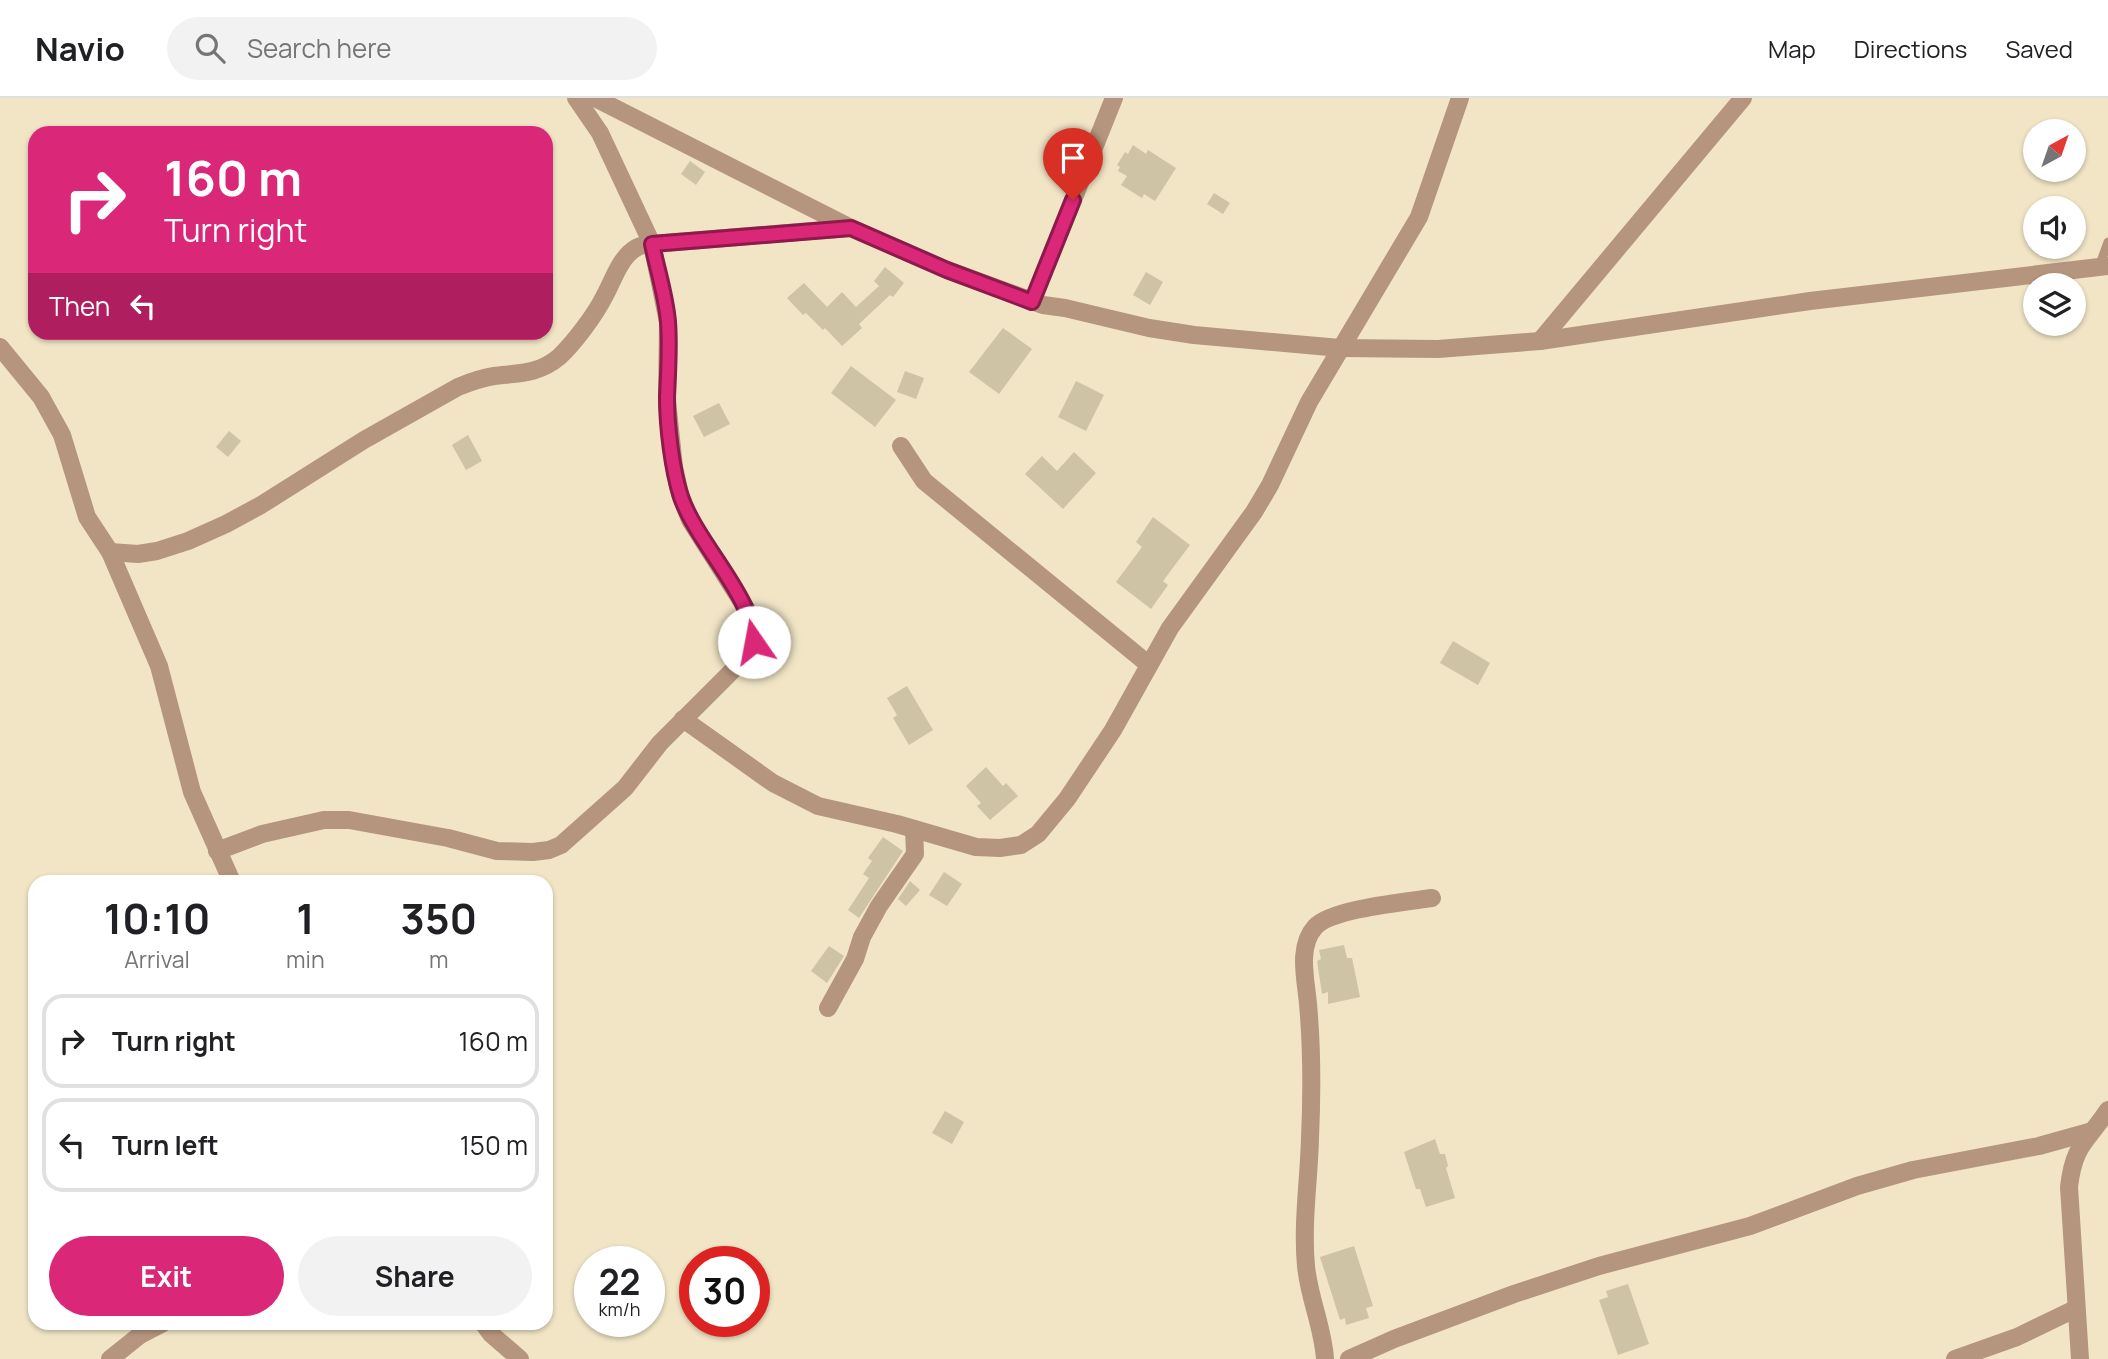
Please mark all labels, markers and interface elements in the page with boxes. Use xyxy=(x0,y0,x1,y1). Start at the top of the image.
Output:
search box xyxy=(167,17,657,80)
text: Navio xyxy=(35,26,125,71)
icon: search xyxy=(191,29,229,67)
text: Search here xyxy=(247,30,391,66)
text: Map xyxy=(1768,32,1816,65)
text: Directions xyxy=(1854,32,1967,65)
text: Saved xyxy=(2005,32,2073,65)
north arrow xyxy=(2023,119,2086,182)
map controls xyxy=(2023,119,2086,336)
pin xyxy=(1043,128,1103,200)
icon: arrive xyxy=(1054,139,1092,177)
text: 160 m xyxy=(164,144,302,211)
icon: right xyxy=(49,154,140,245)
button: sound xyxy=(2023,196,2086,259)
text: Turn right xyxy=(164,208,307,252)
button: layers xyxy=(2023,273,2086,336)
icon: left xyxy=(124,287,162,325)
text: Then xyxy=(49,288,110,324)
position arrow xyxy=(717,605,791,679)
text: 10:10 xyxy=(104,889,210,947)
text: 1 xyxy=(296,889,315,947)
text: 350 xyxy=(400,889,477,947)
text: Arrival xyxy=(124,943,190,975)
text: min xyxy=(286,943,325,975)
text: m xyxy=(429,943,449,975)
icon: right xyxy=(53,1022,91,1060)
text: Turn right xyxy=(112,1023,236,1059)
text: 160 m xyxy=(459,1023,528,1059)
icon: left xyxy=(53,1126,91,1164)
text: Turn left xyxy=(112,1127,219,1163)
text: 150 m xyxy=(460,1127,528,1163)
button: Exit xyxy=(49,1236,284,1316)
button: Share xyxy=(298,1236,532,1316)
speed limit sign: 30 xyxy=(679,1246,770,1337)
text: 22 xyxy=(599,1258,640,1306)
text: km/h xyxy=(599,1297,640,1321)

